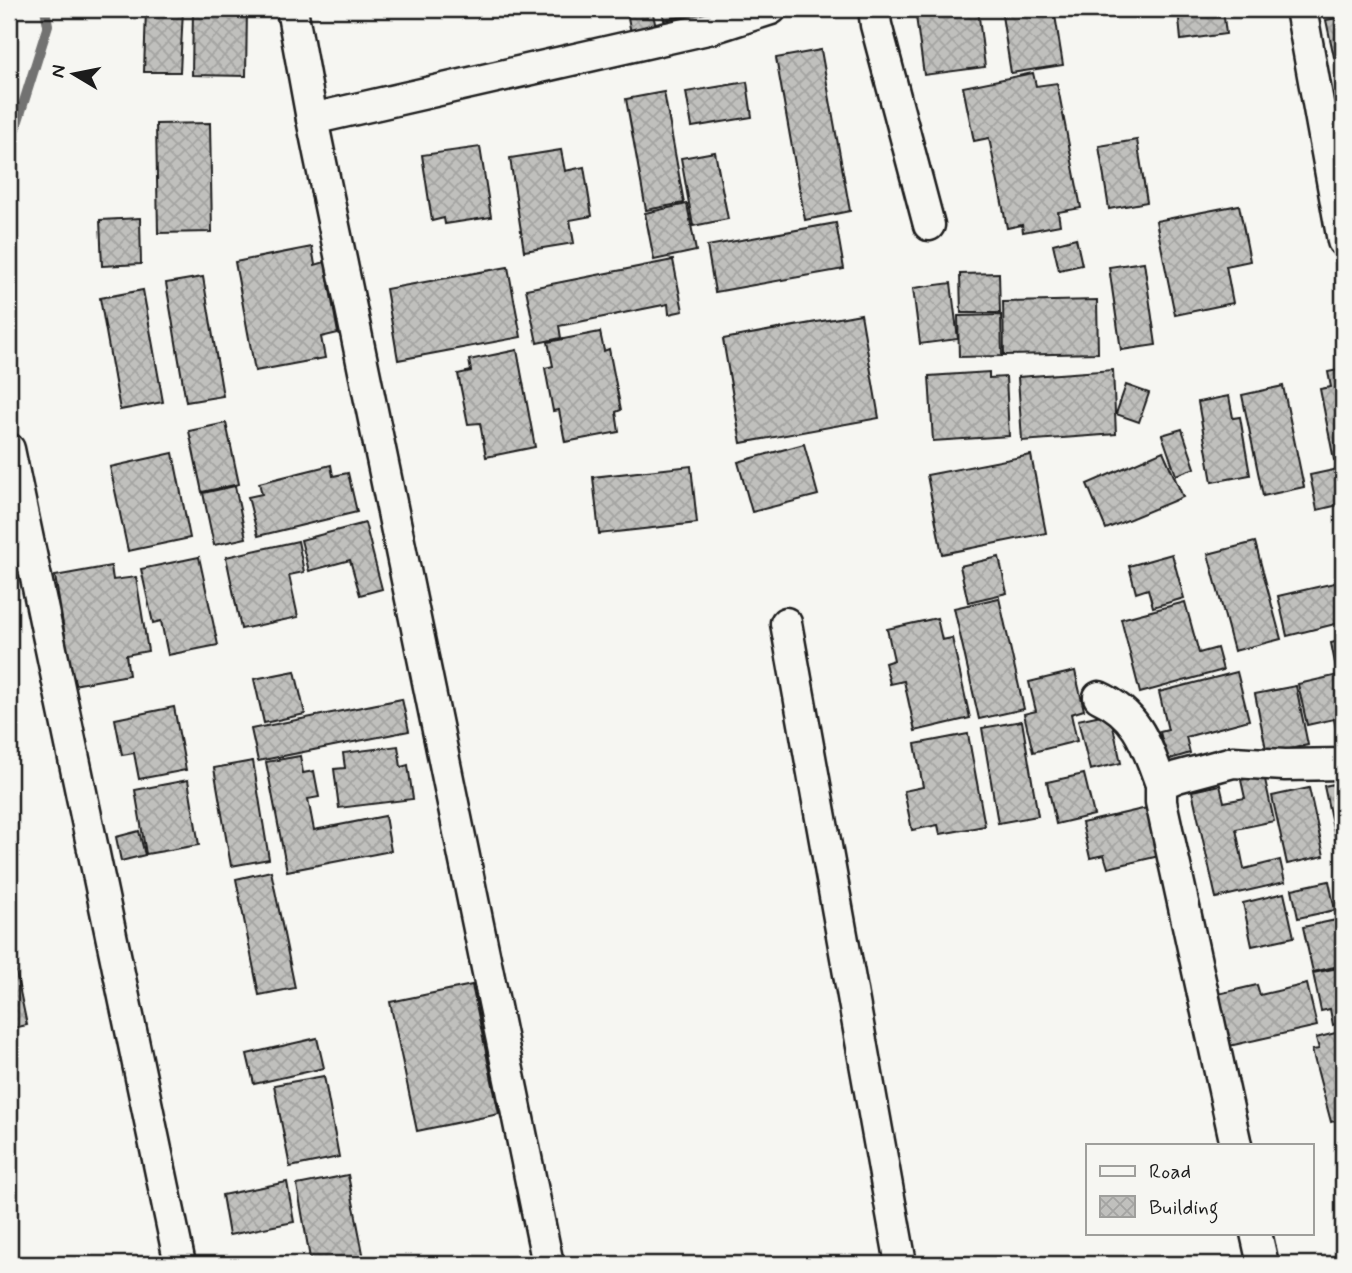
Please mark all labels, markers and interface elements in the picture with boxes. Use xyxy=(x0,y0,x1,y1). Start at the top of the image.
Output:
north arrow xyxy=(38,38,108,108)
text: N xyxy=(45,63,72,80)
legend xyxy=(1086,1144,1314,1234)
text: Road xyxy=(1149,1158,1191,1186)
text: Building xyxy=(1149,1194,1219,1224)

